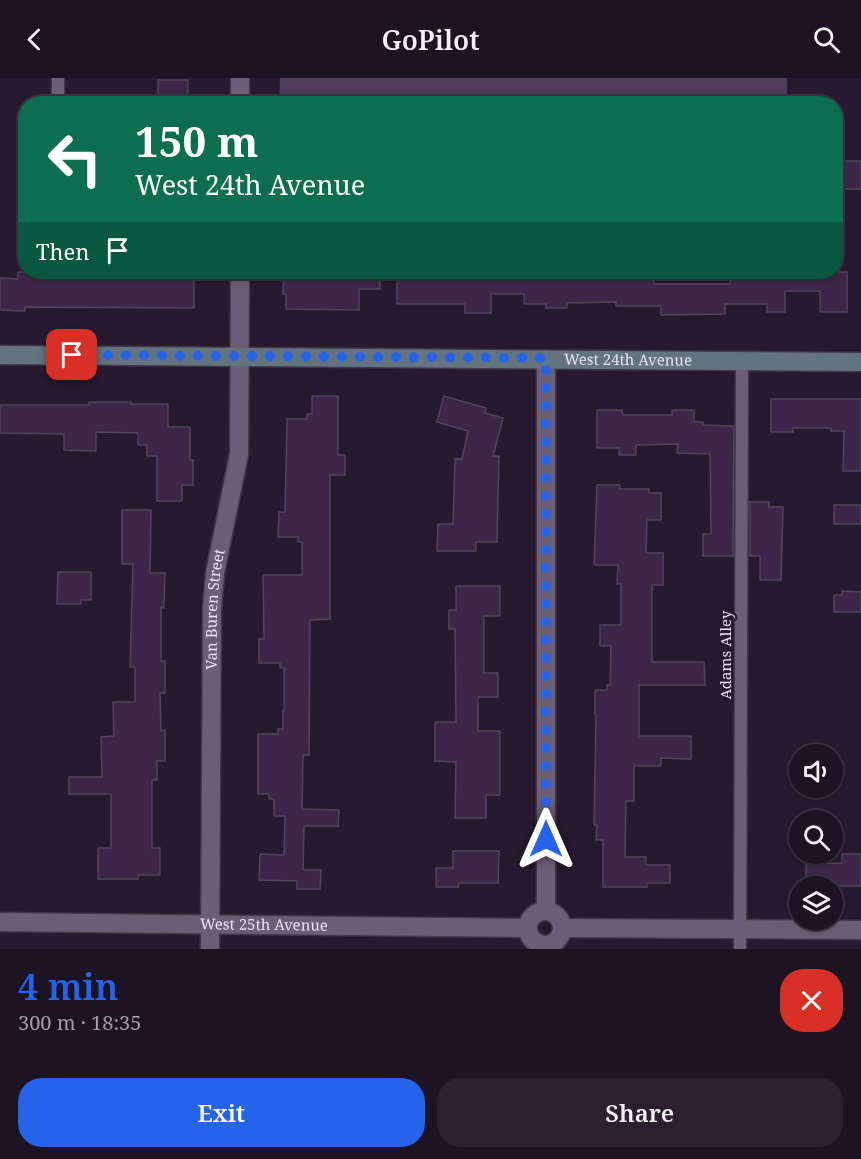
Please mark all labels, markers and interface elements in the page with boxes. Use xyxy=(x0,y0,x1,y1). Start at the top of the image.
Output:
text: GoPilot xyxy=(381,21,480,58)
icon: back xyxy=(18,23,51,56)
icon: search xyxy=(810,23,843,56)
text: 150 m xyxy=(135,112,259,169)
icon: left xyxy=(36,120,114,198)
text: West 24th Avenue xyxy=(135,166,365,203)
icon: arrive xyxy=(101,234,134,267)
text: Then xyxy=(36,236,89,266)
pin xyxy=(46,329,97,380)
icon: arrive xyxy=(55,338,88,371)
street label: West 24th Avenue xyxy=(564,349,692,370)
street label: Van Buren Street xyxy=(201,547,229,670)
street label: Adams Alley xyxy=(715,610,735,700)
map controls xyxy=(789,744,843,930)
button: sound xyxy=(789,744,843,798)
position arrow xyxy=(514,807,578,871)
button: search xyxy=(789,810,843,864)
button: layers xyxy=(789,876,843,930)
street label: West 25th Avenue xyxy=(200,913,328,935)
text: 4 min xyxy=(18,962,119,1011)
button: close xyxy=(780,969,843,1032)
text: 300 m · 18:35 xyxy=(18,1009,141,1036)
button: Exit xyxy=(18,1078,425,1147)
button: Share xyxy=(437,1078,843,1147)

